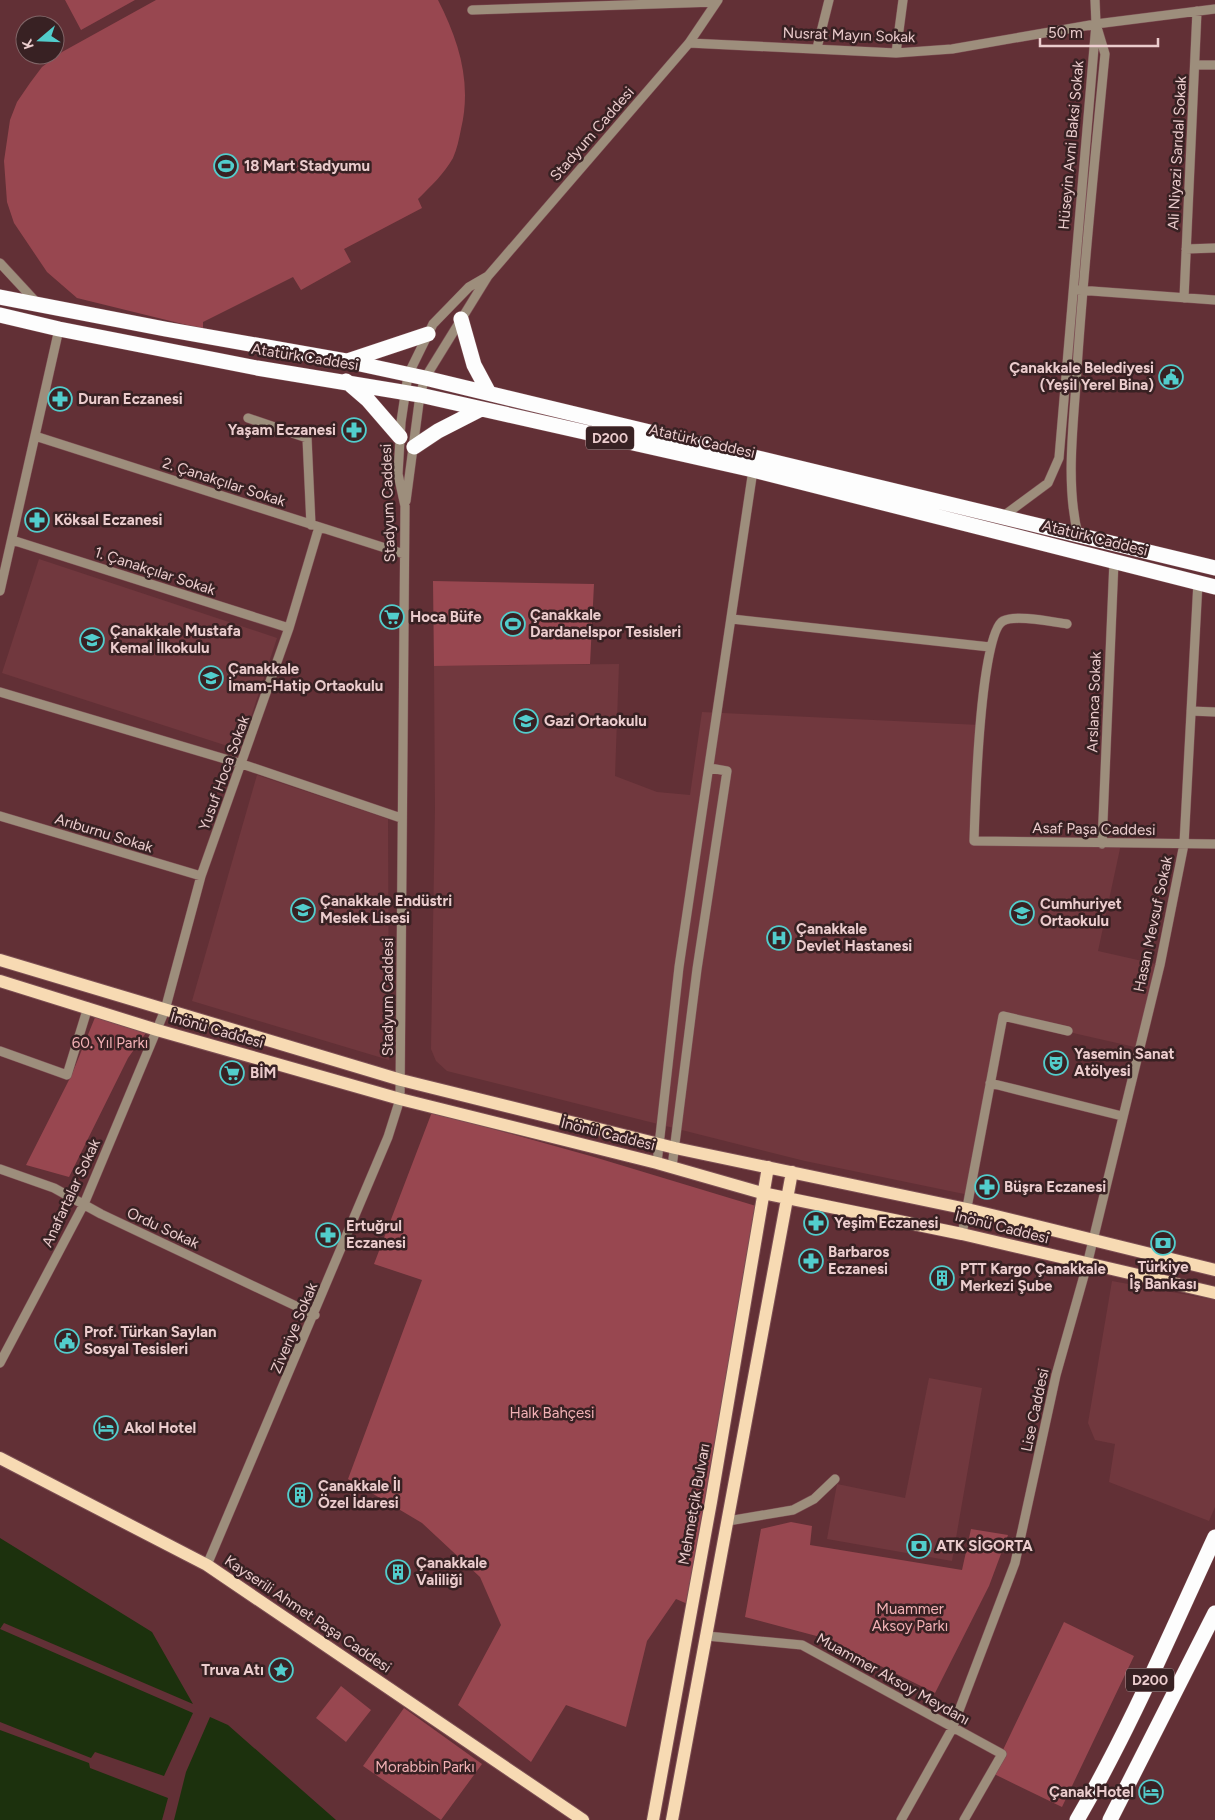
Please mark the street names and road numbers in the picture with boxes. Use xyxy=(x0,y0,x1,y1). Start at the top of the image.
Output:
street label: Nusrat Mayın Sokak xyxy=(782,24,916,46)
street label: Hüseyin Avni Baksi Sokak xyxy=(1055,59,1087,230)
street label: Ali Niyazi Sarıdal Sokak xyxy=(1164,75,1190,231)
street label: Stadyum Caddesi xyxy=(546,83,638,185)
street label: Atatürk Caddesi xyxy=(250,340,360,374)
street label: Atatürk Caddesi xyxy=(647,420,757,462)
road number: D200 xyxy=(586,426,634,449)
street label: Stadyum Caddesi xyxy=(377,443,399,563)
street label: 2. Çanakçılar Sokak xyxy=(160,454,288,511)
street label: Atatürk Caddesi xyxy=(1040,516,1150,560)
street label: 1. Çanakçılar Sokak xyxy=(92,543,218,599)
street label: Arslanca Sokak xyxy=(1083,651,1105,753)
street label: Yusuf Hoca Sokak xyxy=(195,712,253,833)
street label: Arıburnu Sokak xyxy=(53,810,156,857)
street label: Asaf Paşa Caddesi xyxy=(1032,819,1156,839)
street label: Hasan Mevsuf Sokak xyxy=(1130,854,1176,994)
street label: Stadyum Caddesi xyxy=(379,938,397,1056)
street label: İnönü Caddesi xyxy=(168,1008,266,1052)
street label: İnönü Caddesi xyxy=(559,1114,657,1154)
street label: Anafartalar Sokak xyxy=(38,1135,104,1250)
street label: Ordu Sokak xyxy=(124,1203,203,1253)
street label: İnönü Caddesi xyxy=(953,1207,1051,1247)
street label: Ziveriye Sokak xyxy=(267,1279,322,1376)
street label: Lise Caddesi xyxy=(1017,1367,1053,1453)
street label: Mehmetçik Bulvarı xyxy=(674,1442,714,1566)
street label: Kayserili Ahmet Paşa Caddesi xyxy=(221,1552,395,1676)
street label: Muammer Aksoy Meydanı xyxy=(813,1629,973,1729)
road number: D200 xyxy=(1126,1668,1174,1692)

